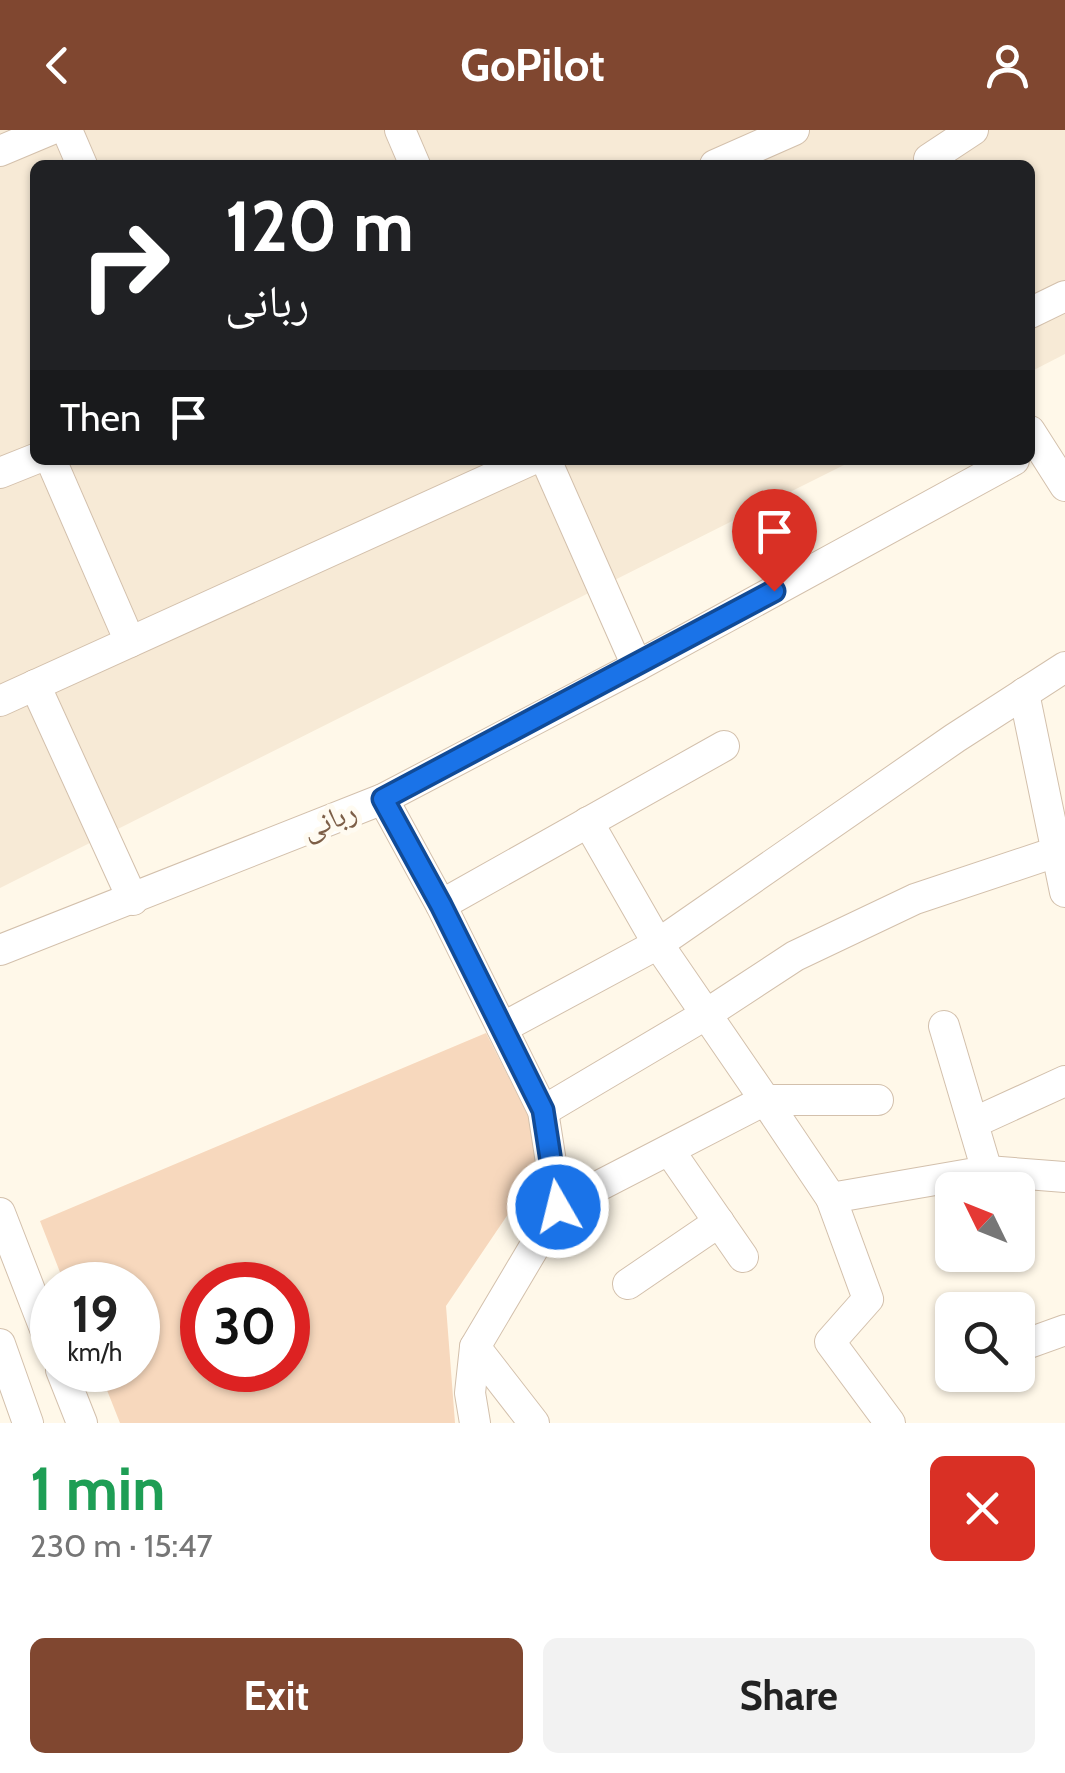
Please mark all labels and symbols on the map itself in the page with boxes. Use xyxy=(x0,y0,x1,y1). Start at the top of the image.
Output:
pin xyxy=(732,489,817,592)
street label: ربانی xyxy=(296,792,362,847)
position arrow xyxy=(506,1155,610,1259)
north arrow xyxy=(935,1172,1035,1272)
speed limit sign: 30 xyxy=(180,1262,310,1392)

